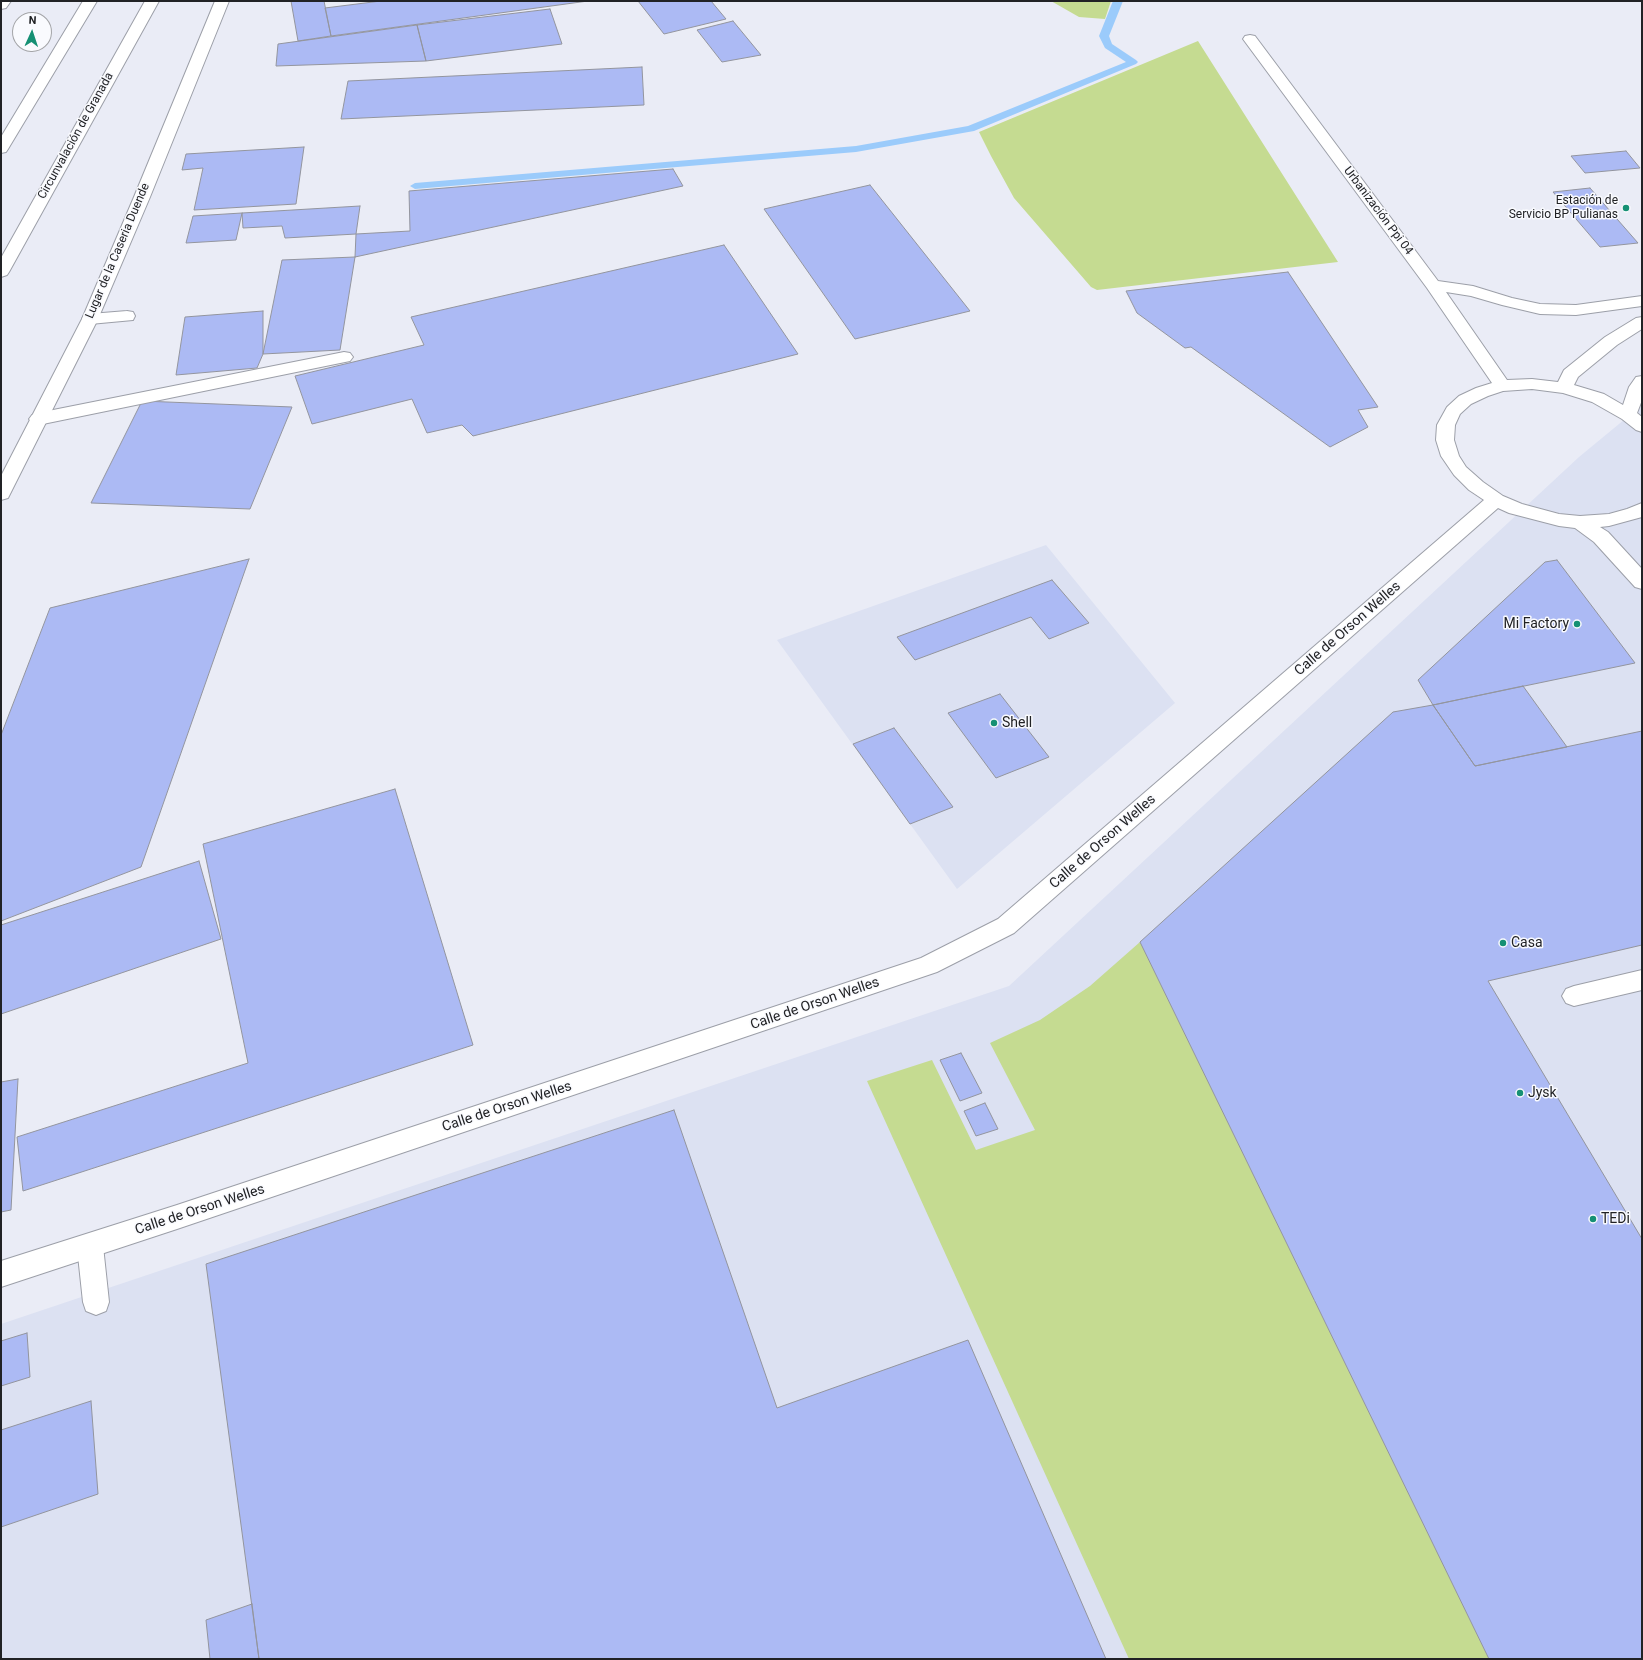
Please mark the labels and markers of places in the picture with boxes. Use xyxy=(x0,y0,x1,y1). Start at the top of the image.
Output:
place label: Estación de Servicio BP Pulianas xyxy=(1509,194,1618,222)
marker: Estación de Servicio BP Pulianas xyxy=(1621,203,1631,213)
place label: Mi Factory xyxy=(1504,616,1569,632)
marker: Mi Factory xyxy=(1572,619,1582,629)
place label: Shell xyxy=(1002,715,1032,731)
marker: Shell xyxy=(989,718,999,728)
place label: Casa xyxy=(1511,935,1543,951)
marker: Casa xyxy=(1498,938,1508,948)
place label: Jysk xyxy=(1528,1085,1557,1101)
marker: Jysk xyxy=(1515,1088,1525,1098)
place label: TEDi xyxy=(1601,1211,1630,1227)
marker: TEDi xyxy=(1588,1214,1598,1224)

